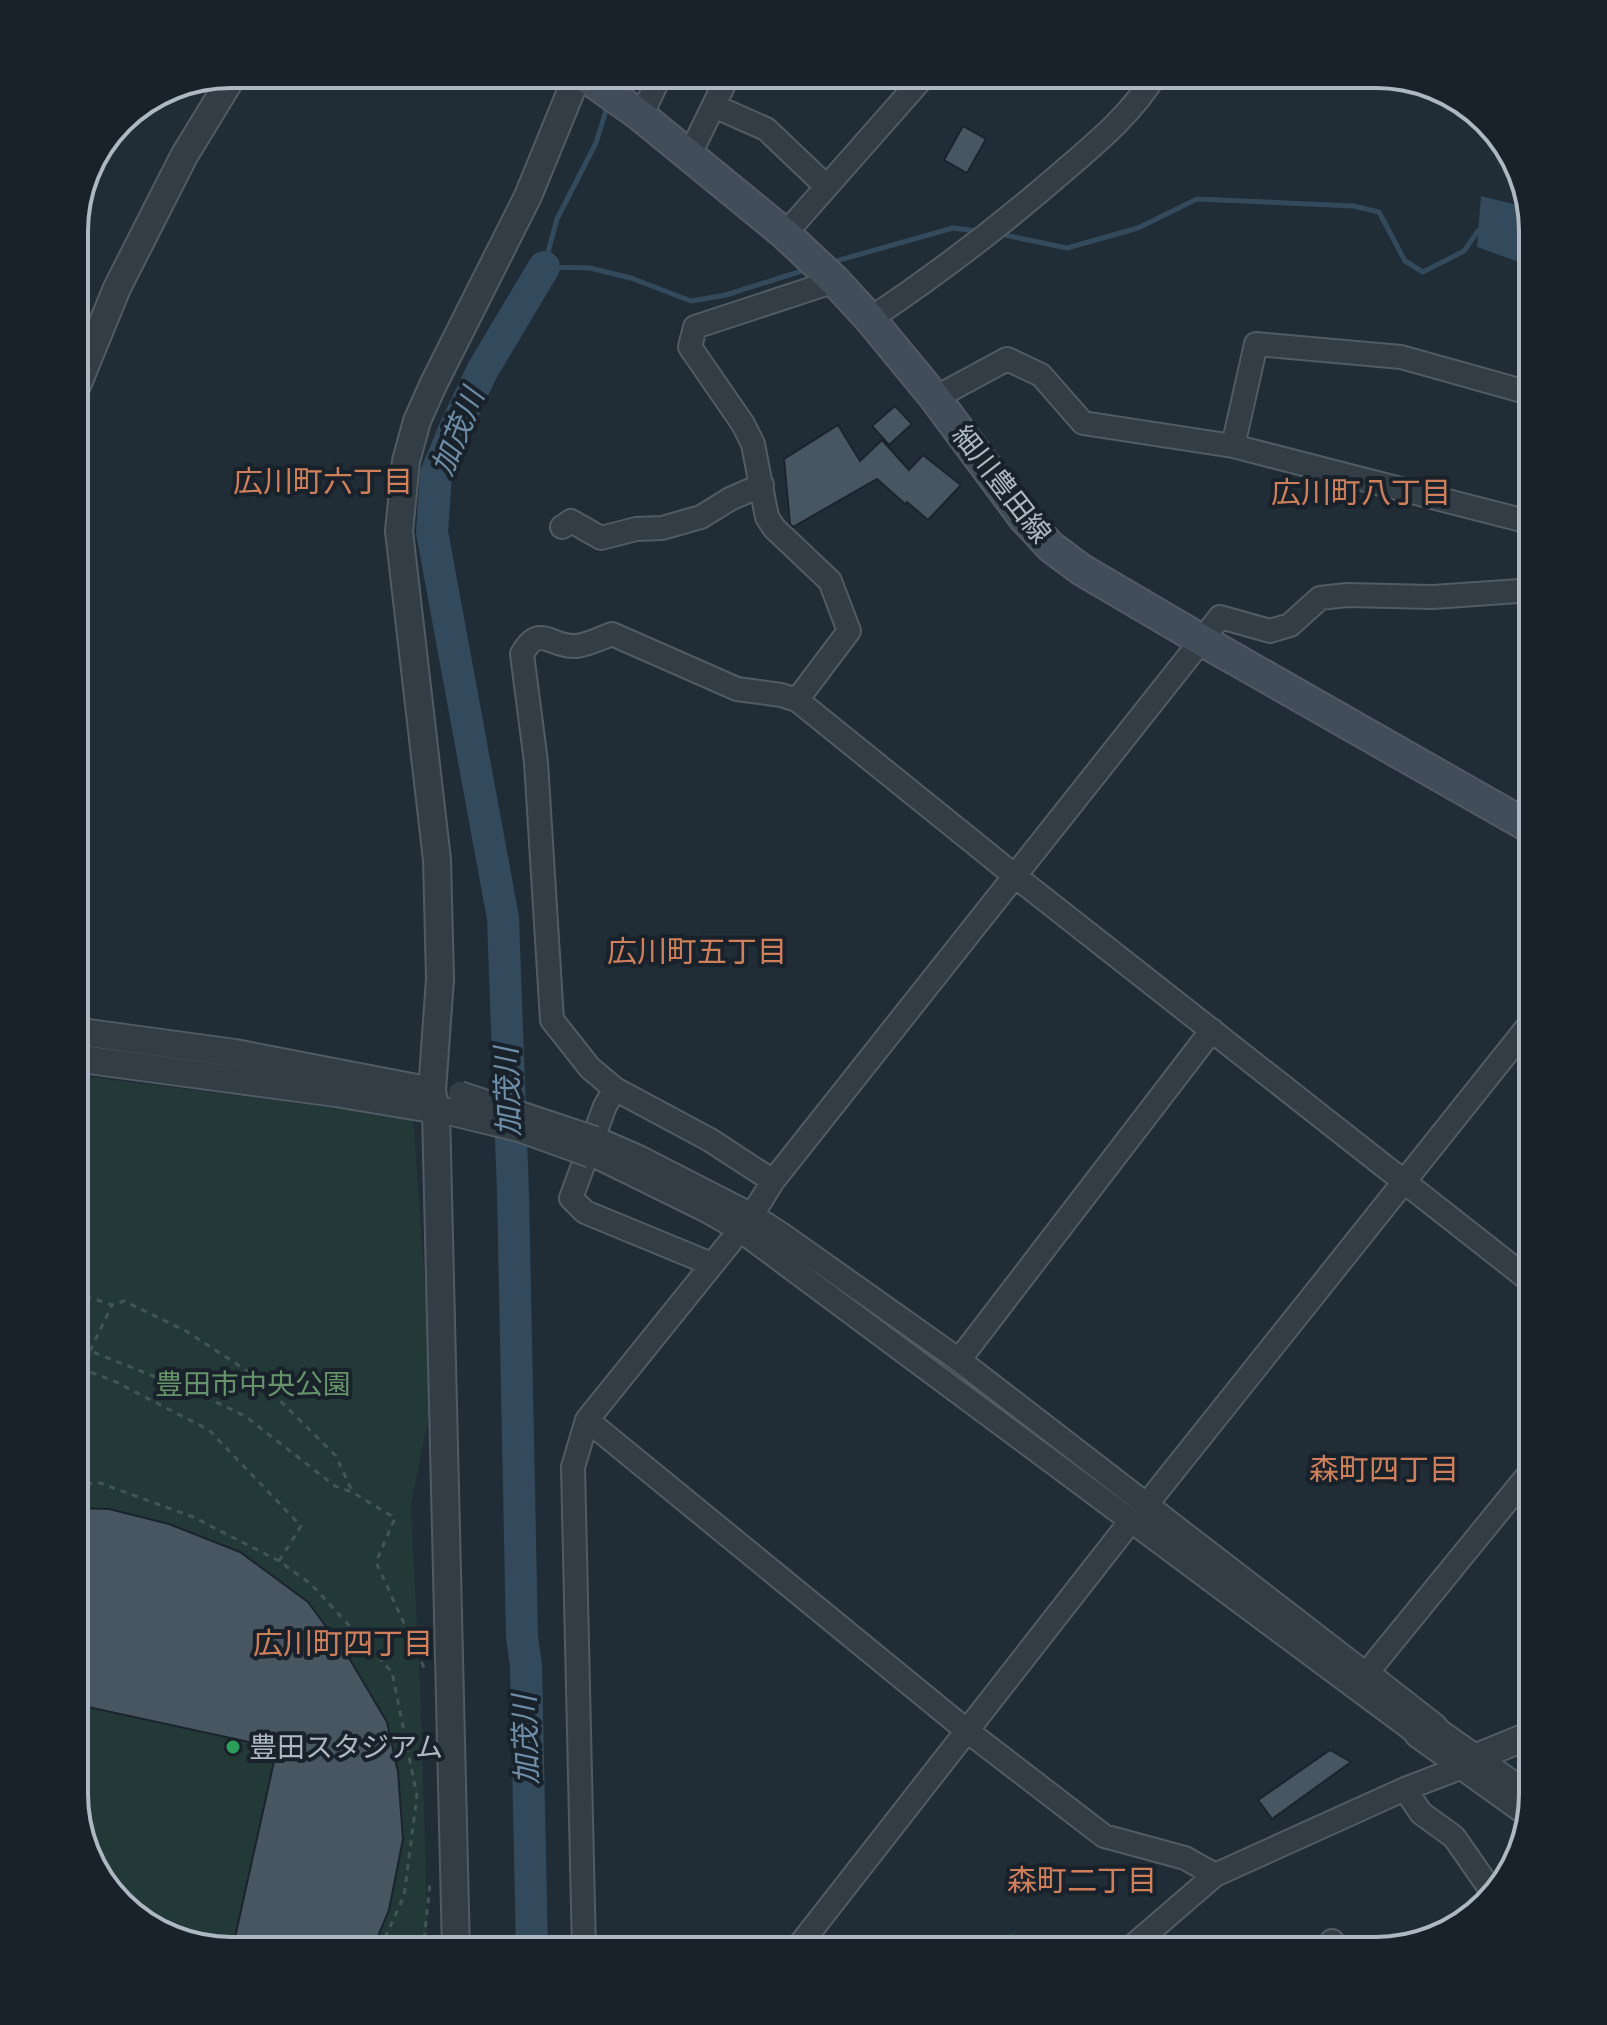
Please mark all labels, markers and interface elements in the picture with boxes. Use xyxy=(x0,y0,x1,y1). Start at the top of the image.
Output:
water label: 加茂川 xyxy=(424,381,494,481)
street label: 細川豊田線 xyxy=(945,419,1058,550)
district label: 広川町六丁目 xyxy=(233,464,413,501)
district label: 広川町八丁目 xyxy=(1271,475,1451,512)
district label: 広川町五丁目 xyxy=(607,934,787,971)
water label: 加茂川 xyxy=(488,1043,529,1138)
park label: 豊田市中央公園 xyxy=(155,1368,351,1402)
district label: 森町四丁目 xyxy=(1309,1452,1459,1489)
district label: 広川町四丁目 xyxy=(253,1626,433,1663)
water label: 加茂川 xyxy=(506,1691,547,1786)
place label: 豊田スタジアム xyxy=(249,1731,443,1765)
marker: 豊田スタジアム xyxy=(224,1738,242,1756)
district label: 森町二丁目 xyxy=(1007,1863,1157,1900)

